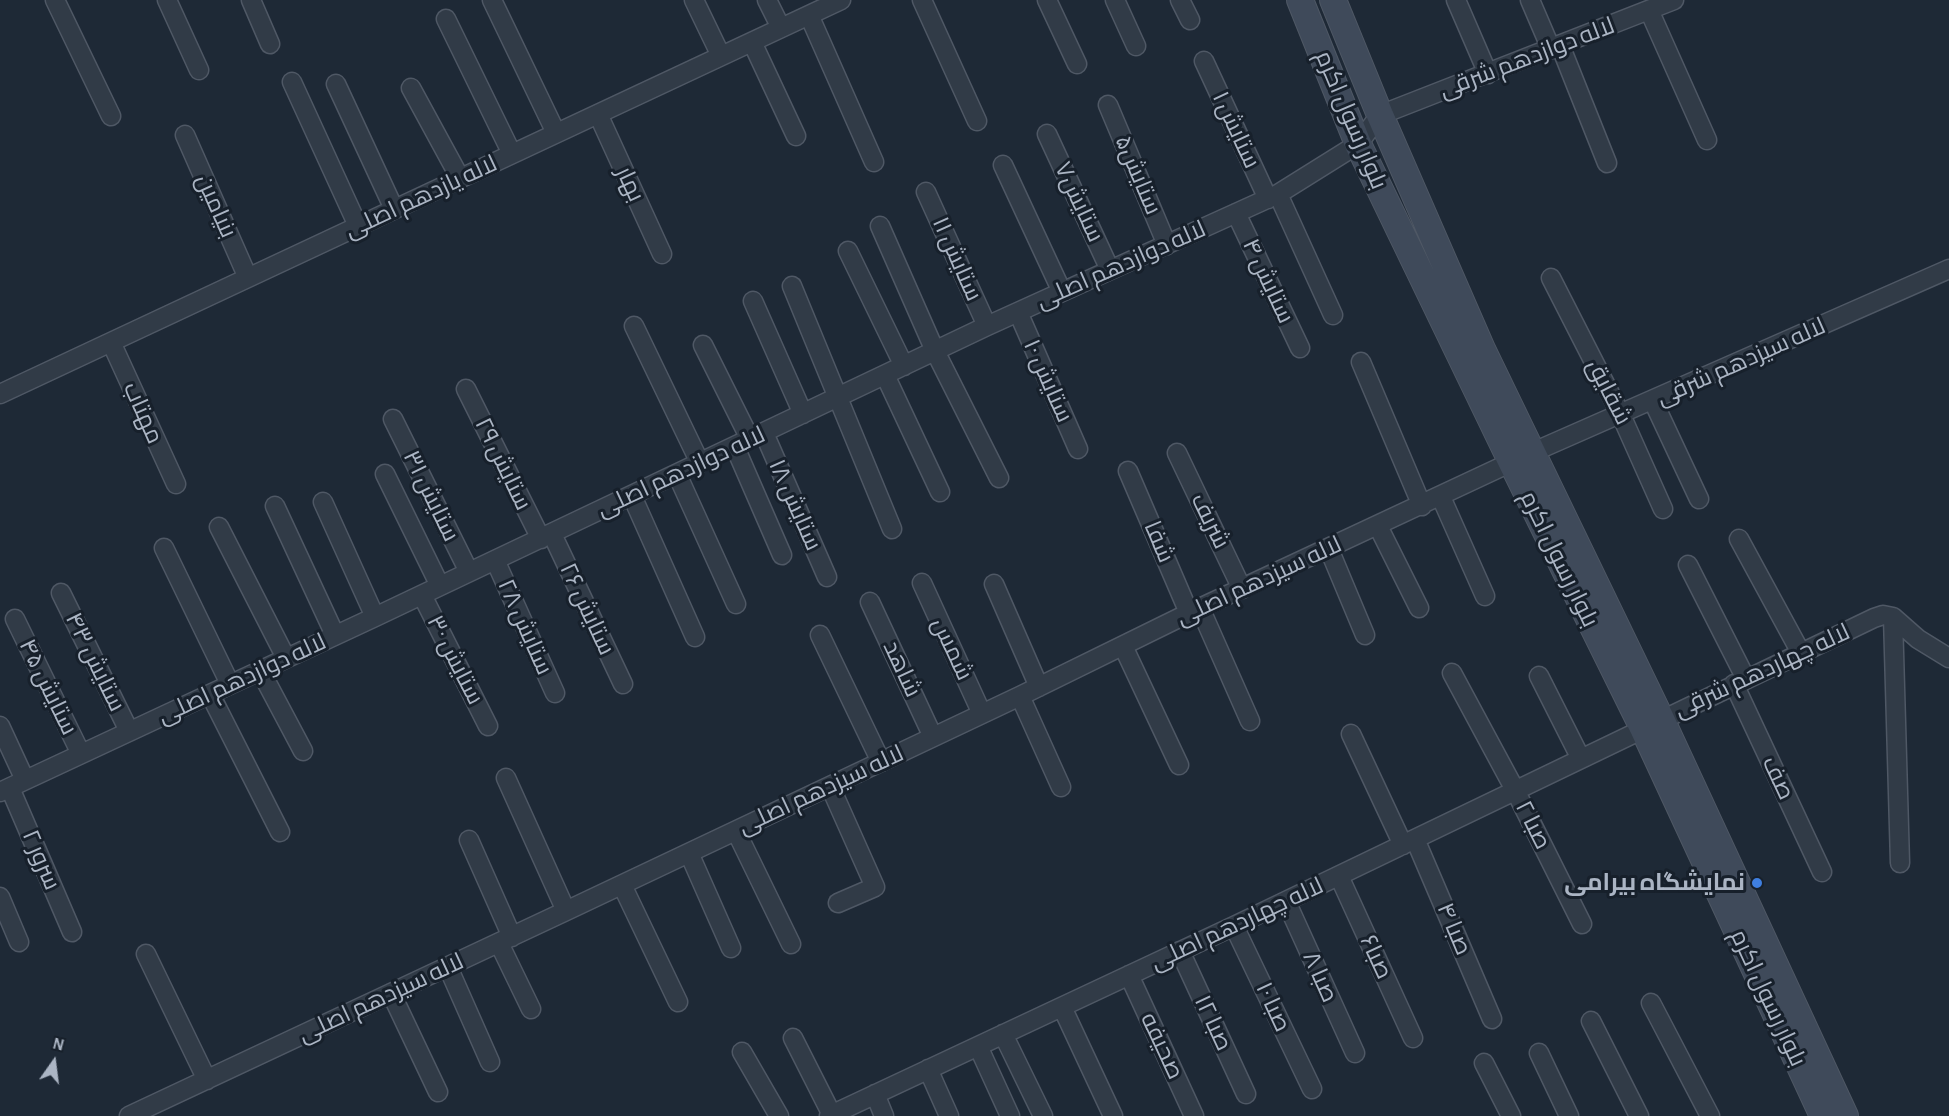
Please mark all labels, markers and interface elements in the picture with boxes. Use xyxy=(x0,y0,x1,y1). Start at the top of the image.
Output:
street label: لاله دوازدهم شرقی xyxy=(1435,11,1619,105)
street label: بلوار رسول اکرم xyxy=(1309,46,1393,194)
street label: ستایش ۱ xyxy=(1206,87,1266,173)
street label: ستایش۵ xyxy=(1108,131,1168,219)
street label: لاله یازدهم اصلی xyxy=(340,149,502,245)
street label: ستایش۷ xyxy=(1048,157,1110,247)
street label: بهار xyxy=(609,162,651,206)
street label: بنیامین xyxy=(189,170,243,242)
street label: ستایش ۱۱ xyxy=(926,212,988,306)
street label: لاله دوازدهم اصلی xyxy=(1032,215,1210,315)
street label: ستایش ۴ xyxy=(1236,234,1300,328)
street label: لاله سیزدهم شرقی xyxy=(1652,312,1830,412)
street label: ستایش ۱۰ xyxy=(1017,335,1079,427)
street label: شقایق xyxy=(1580,354,1638,430)
street label: مهتاب xyxy=(117,378,169,448)
street label: ستایش ۲۹ xyxy=(468,413,538,515)
street label: لاله دوازدهم اصلی xyxy=(592,420,770,524)
street label: ستایش ۳۱ xyxy=(397,446,465,546)
street label: ستایش ۱۸ xyxy=(762,455,828,555)
street label: بلوار رسول اکرم xyxy=(1514,486,1604,632)
street label: شریف xyxy=(1184,488,1236,554)
street label: شفا xyxy=(1137,517,1181,567)
street label: لاله سیزدهم اصلی xyxy=(1172,530,1346,632)
street label: ستایش ۲۶ xyxy=(553,558,621,660)
street label: ستایش ۲۸ xyxy=(491,575,559,679)
street label: ستایش ۴۳ xyxy=(59,608,131,716)
street label: ستایش ۳۰ xyxy=(420,610,490,710)
street label: شمس xyxy=(925,613,979,685)
street label: لاله چهاردهم شرقی xyxy=(1670,618,1854,724)
street label: لاله دوازدهم اصلی xyxy=(153,627,331,731)
street label: ستایش ۴۵ xyxy=(12,634,84,740)
street label: شاهد xyxy=(877,636,927,702)
street label: لاله سیزدهم اصلی xyxy=(734,739,908,841)
street label: صف xyxy=(1755,752,1801,804)
street label: صبا ۲ xyxy=(1509,796,1557,854)
street label: سرور ۲ xyxy=(16,826,66,894)
place label: نمایشگاه بیرامی xyxy=(1564,869,1745,897)
street label: لاله چهاردهم اصلی xyxy=(1146,871,1328,977)
marker: نمایشگاه بیرامی xyxy=(1750,876,1764,890)
street label: صبا ۴ xyxy=(1430,899,1478,959)
street label: بلوار رسول اکرم xyxy=(1724,925,1812,1071)
street label: صبا۶ xyxy=(1353,930,1399,984)
street label: لاله سیزدهم اصلی xyxy=(294,947,468,1049)
street label: صبا ۸ xyxy=(1296,947,1344,1007)
street label: صبا ۱۰ xyxy=(1249,978,1297,1036)
street label: صبا ۱۲ xyxy=(1188,991,1238,1055)
street label: صحیفه xyxy=(1134,1008,1190,1084)
north arrow xyxy=(24,1032,84,1092)
text: N xyxy=(51,1035,66,1054)

